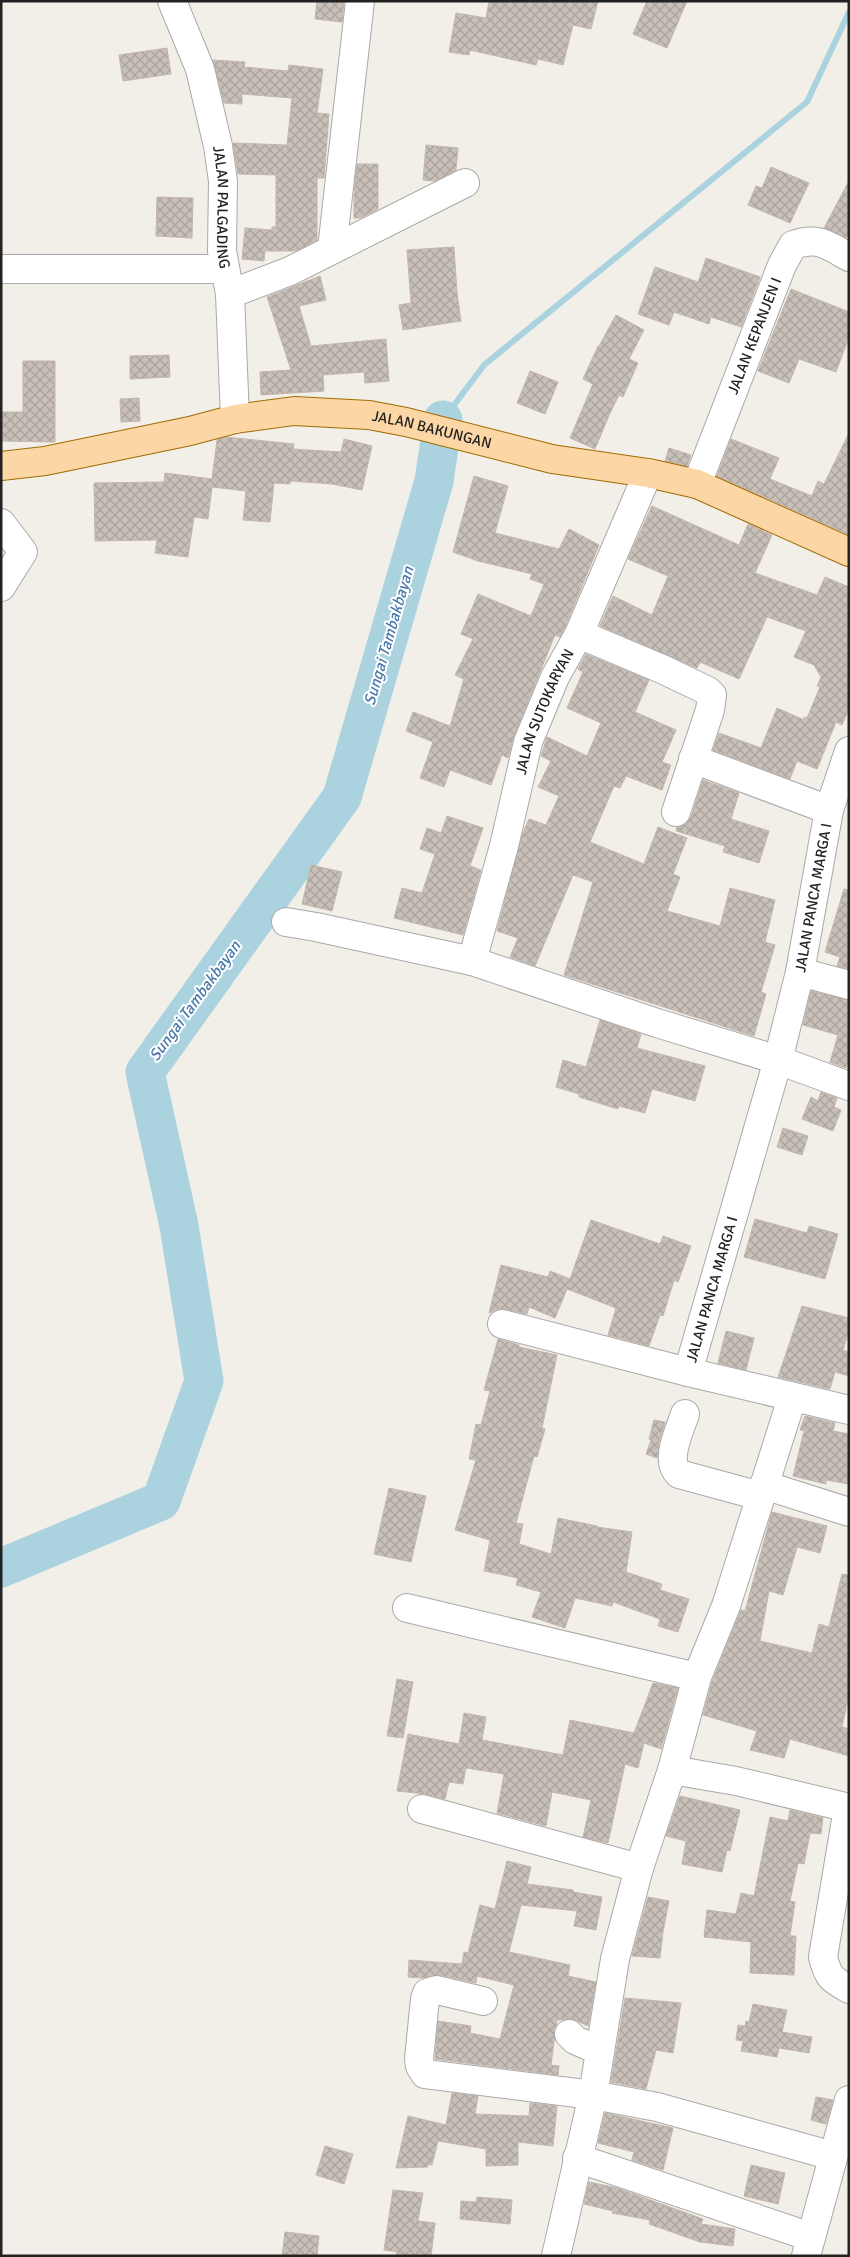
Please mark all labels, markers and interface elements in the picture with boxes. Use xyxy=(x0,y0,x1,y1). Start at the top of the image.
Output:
street label: JALAN PALGADING xyxy=(209,145,234,270)
street label: JALAN KEPANJEN I xyxy=(724,275,785,397)
street label: JALAN BAKUNGAN xyxy=(370,407,494,452)
water label: Sungai Tambakbayan xyxy=(360,563,419,708)
street label: JALAN SUTOKARYAN xyxy=(512,646,578,776)
street label: JALAN PANCA MARGA I xyxy=(791,822,836,974)
water label: Sungai Tambakbayan xyxy=(145,936,246,1065)
street label: JALAN PANCA MARGA I xyxy=(682,1214,741,1365)

